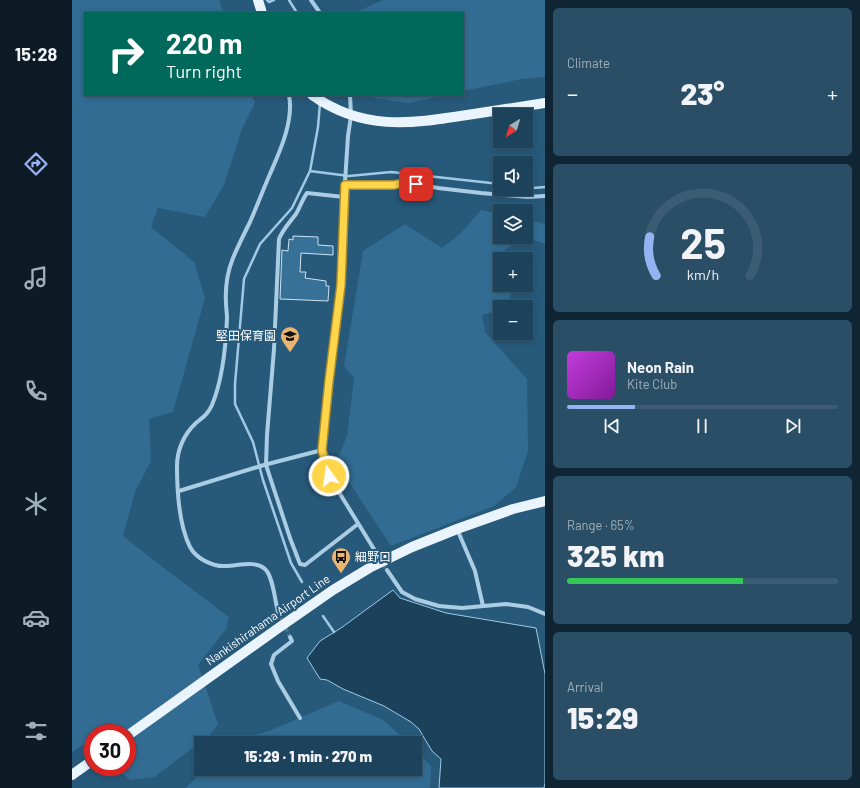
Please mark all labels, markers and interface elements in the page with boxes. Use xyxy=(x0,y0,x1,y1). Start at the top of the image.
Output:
text: 220 m xyxy=(166,26,242,60)
icon: right xyxy=(100,28,152,80)
text: 15:28 xyxy=(15,43,57,65)
text: Climate xyxy=(567,55,610,71)
text: Turn right xyxy=(166,60,242,82)
text: 23° xyxy=(680,75,725,111)
text: − xyxy=(567,80,578,106)
text: + xyxy=(827,80,838,106)
north arrow xyxy=(493,108,533,148)
map controls xyxy=(493,108,533,340)
icon: directions xyxy=(22,150,50,178)
button: sound xyxy=(493,156,533,196)
pin xyxy=(399,167,433,201)
icon: arrive xyxy=(405,173,427,195)
button: layers xyxy=(493,204,533,244)
text: 25 xyxy=(680,217,725,267)
button: + xyxy=(493,252,533,292)
icon: music xyxy=(22,264,50,292)
text: km/h xyxy=(686,266,719,283)
button: − xyxy=(493,300,533,340)
school or university icon: 堅田保育園 xyxy=(279,325,301,353)
place label: 堅田保育園 xyxy=(216,328,276,342)
text: Neon Rain xyxy=(627,358,694,376)
text: Kite Club xyxy=(627,376,677,392)
icon: phone xyxy=(22,377,50,405)
icon: previous xyxy=(601,415,623,437)
icon: pause xyxy=(691,415,713,437)
icon: next xyxy=(782,415,804,437)
position arrow xyxy=(308,455,350,497)
icon: climate xyxy=(22,490,50,518)
text: Range · 65% xyxy=(567,517,635,533)
text: 325 km xyxy=(567,537,664,573)
bus stop icon: 細野口 xyxy=(330,546,352,574)
place label: 細野口 xyxy=(355,549,391,563)
street label: Nankishirahama Airport Line xyxy=(203,571,332,667)
icon: car xyxy=(22,604,50,632)
text: Arrival xyxy=(567,679,603,695)
text: 15:29 xyxy=(567,699,638,735)
icon: filters xyxy=(22,717,50,745)
speed limit sign: 30 xyxy=(84,724,136,776)
text: 15:29 · 1 min · 270 m xyxy=(244,747,372,765)

